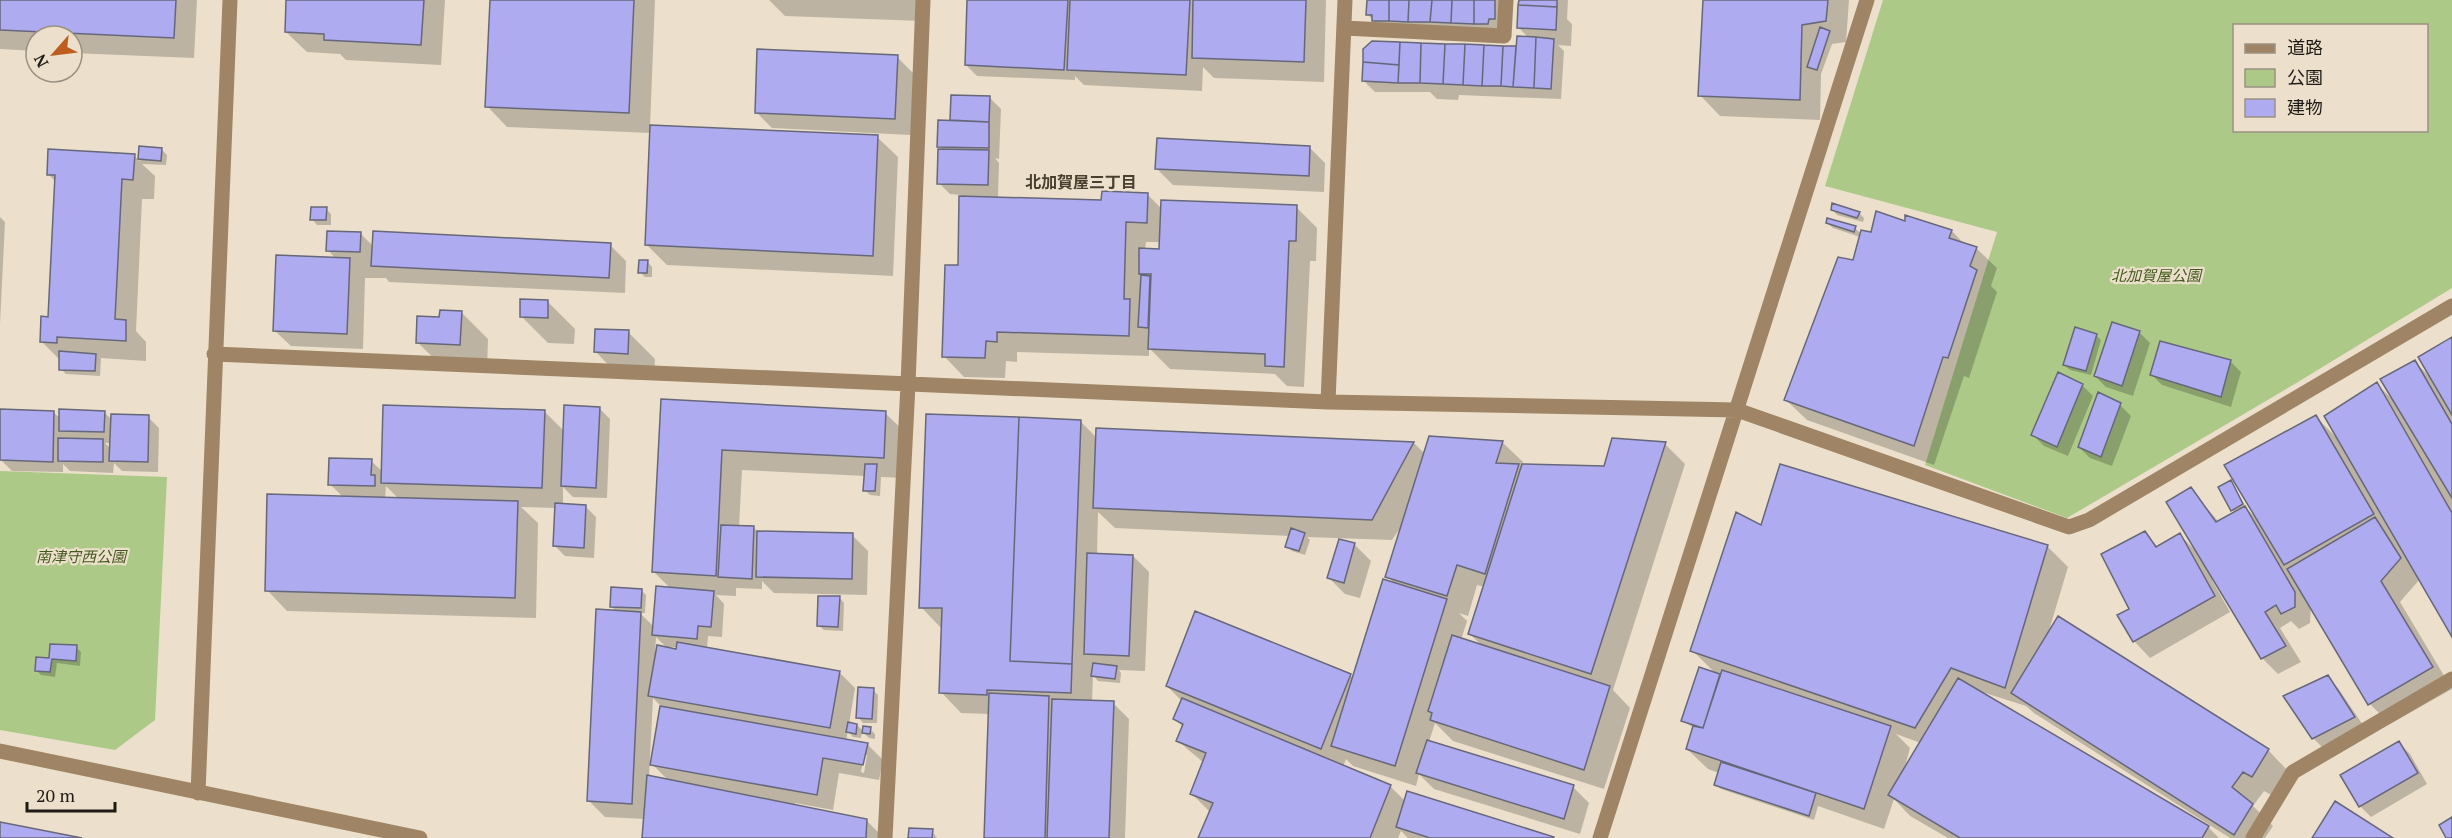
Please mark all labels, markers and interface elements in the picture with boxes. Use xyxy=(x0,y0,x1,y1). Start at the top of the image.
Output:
north arrow xyxy=(24,24,84,84)
legend xyxy=(2233,24,2428,132)
text: 道路 xyxy=(2287,35,2323,59)
text: N xyxy=(28,51,53,72)
text: 公園 xyxy=(2287,65,2323,89)
text: 建物 xyxy=(2287,95,2323,119)
district label: 北加賀屋三丁目 xyxy=(1025,171,1137,193)
park label: 北加賀屋公園 xyxy=(2111,265,2203,285)
park label: 南津守西公園 xyxy=(36,546,128,566)
scale bar xyxy=(27,775,116,813)
text: 20 m xyxy=(36,783,76,807)

